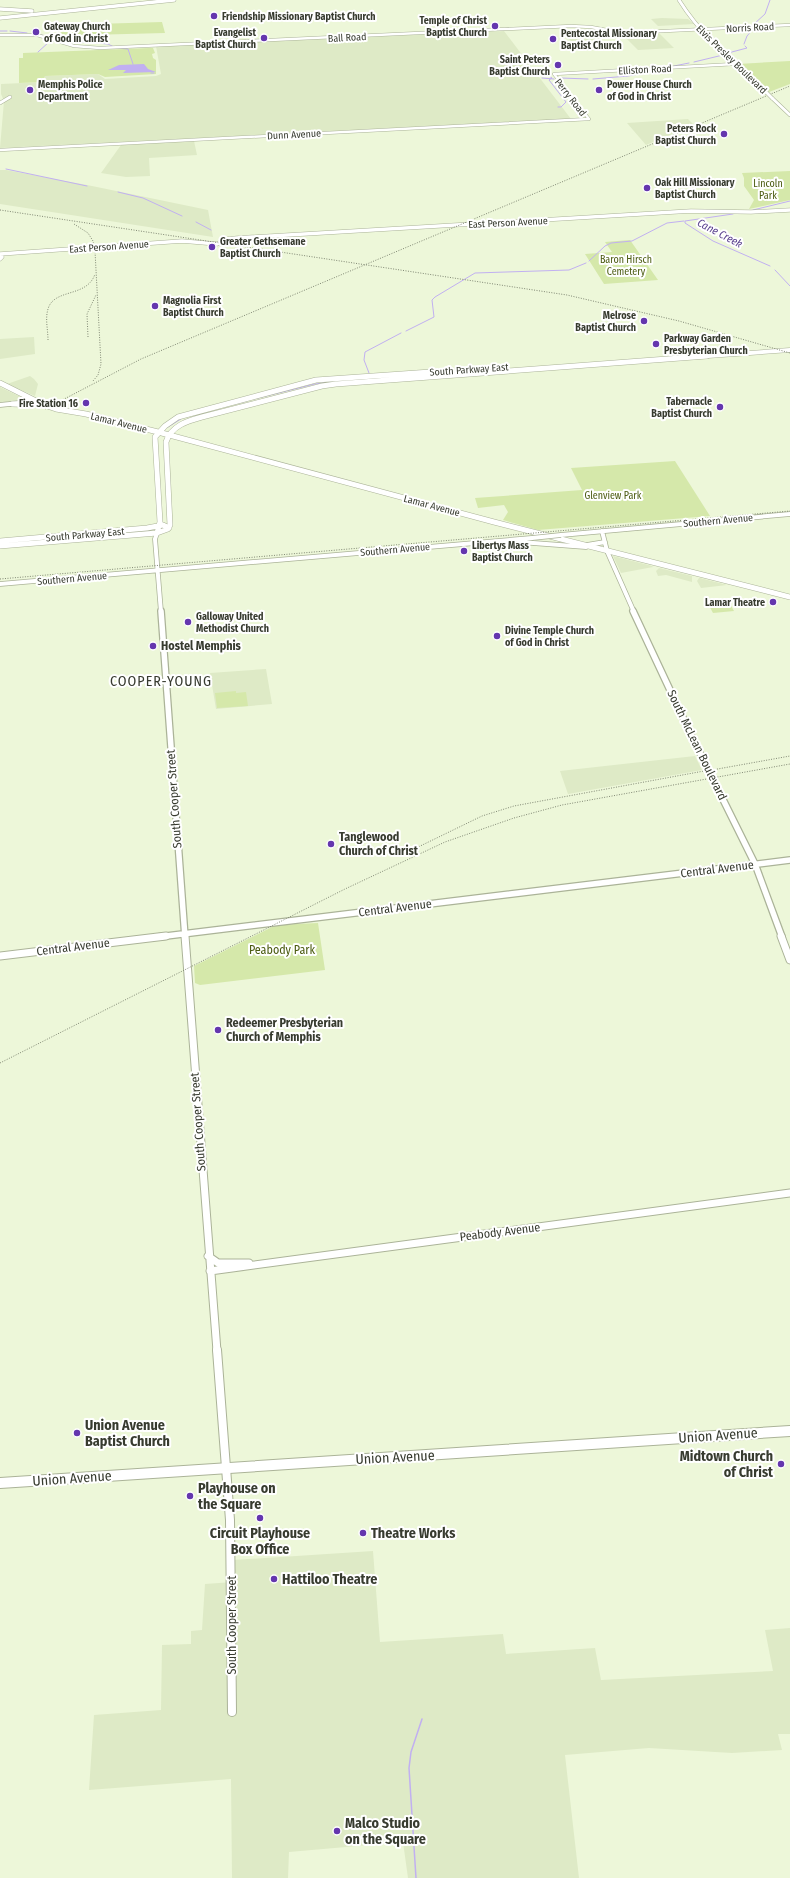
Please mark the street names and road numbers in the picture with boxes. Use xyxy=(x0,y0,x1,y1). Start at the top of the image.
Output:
street label: Norris Road xyxy=(726,21,774,35)
street label: Elvis Presley Boulevard xyxy=(693,23,769,97)
street label: Ball Road xyxy=(327,31,367,45)
street label: Elliston Road xyxy=(618,63,672,77)
street label: Perry Road xyxy=(552,76,589,119)
street label: Dunn Avenue xyxy=(267,128,321,142)
street label: East Person Avenue xyxy=(468,215,548,231)
street label: East Person Avenue xyxy=(69,238,149,256)
street label: South Parkway East xyxy=(429,361,510,379)
street label: Lamar Avenue xyxy=(89,410,148,436)
street label: Lamar Avenue xyxy=(402,493,461,519)
street label: Southern Avenue xyxy=(683,512,754,530)
street label: South Parkway East xyxy=(45,526,126,544)
street label: Southern Avenue xyxy=(360,541,431,559)
street label: Southern Avenue xyxy=(37,570,108,588)
street label: South McLean Boulevard xyxy=(664,688,730,802)
street label: South Cooper Street xyxy=(164,749,184,849)
street label: Central Avenue xyxy=(680,858,754,880)
street label: Central Avenue xyxy=(358,897,432,919)
street label: Central Avenue xyxy=(36,936,110,958)
street label: South Cooper Street xyxy=(188,1072,208,1172)
street label: Peabody Avenue xyxy=(459,1220,541,1244)
street label: Union Avenue xyxy=(678,1424,758,1447)
street label: Union Avenue xyxy=(355,1447,435,1468)
street label: Union Avenue xyxy=(32,1467,112,1490)
street label: South Cooper Street xyxy=(225,1575,239,1674)

